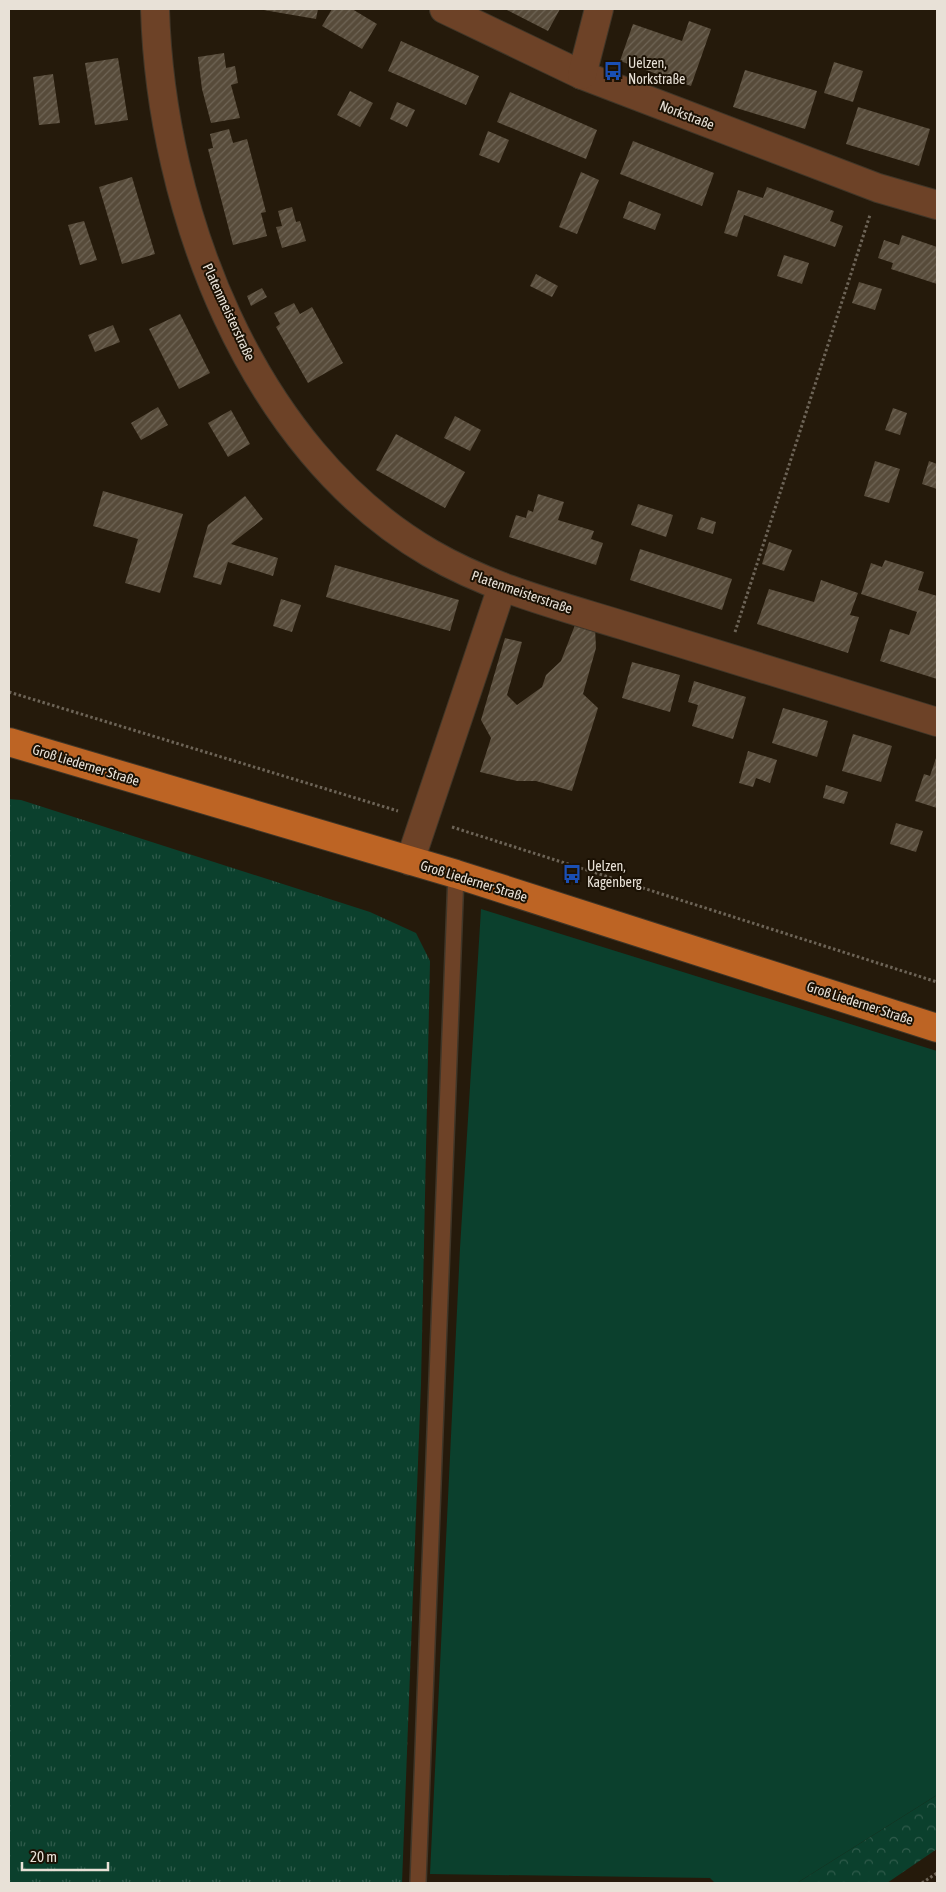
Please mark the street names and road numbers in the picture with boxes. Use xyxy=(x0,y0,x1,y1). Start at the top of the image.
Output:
street label: Norkstraße xyxy=(657,97,717,133)
street label: Platenmeisterstraße xyxy=(199,261,259,363)
street label: Platenmeisterstraße xyxy=(470,567,574,617)
street label: Groß Liederner Straße xyxy=(31,741,141,789)
street label: Groß Liederner Straße xyxy=(419,857,529,905)
street label: Groß Liederner Straße xyxy=(805,978,915,1028)

